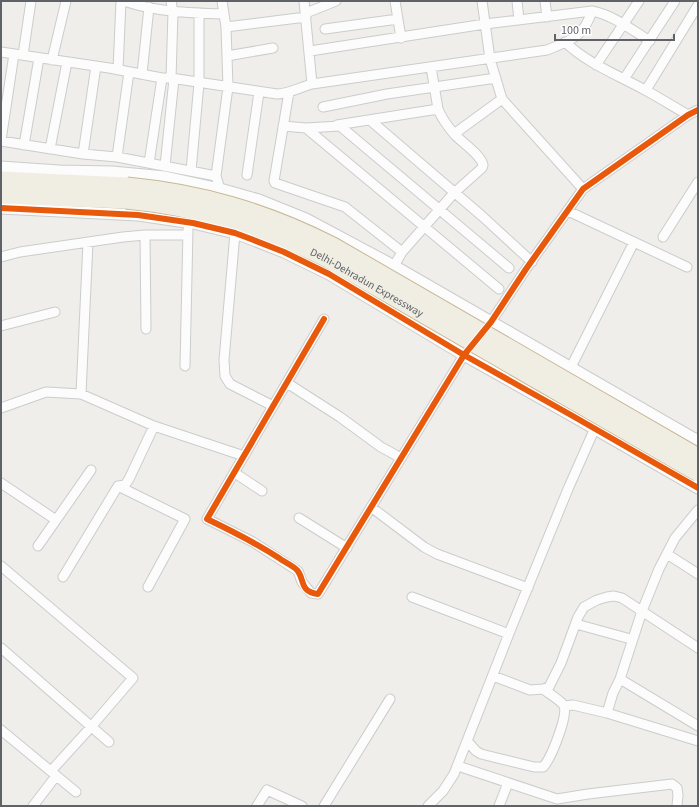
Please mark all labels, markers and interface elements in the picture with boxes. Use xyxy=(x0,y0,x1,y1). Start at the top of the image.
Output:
scale bar xyxy=(555,16,674,42)
text: 100 m xyxy=(561,22,591,39)
street label: Delhi-Dehradun Expressway xyxy=(308,244,426,321)

